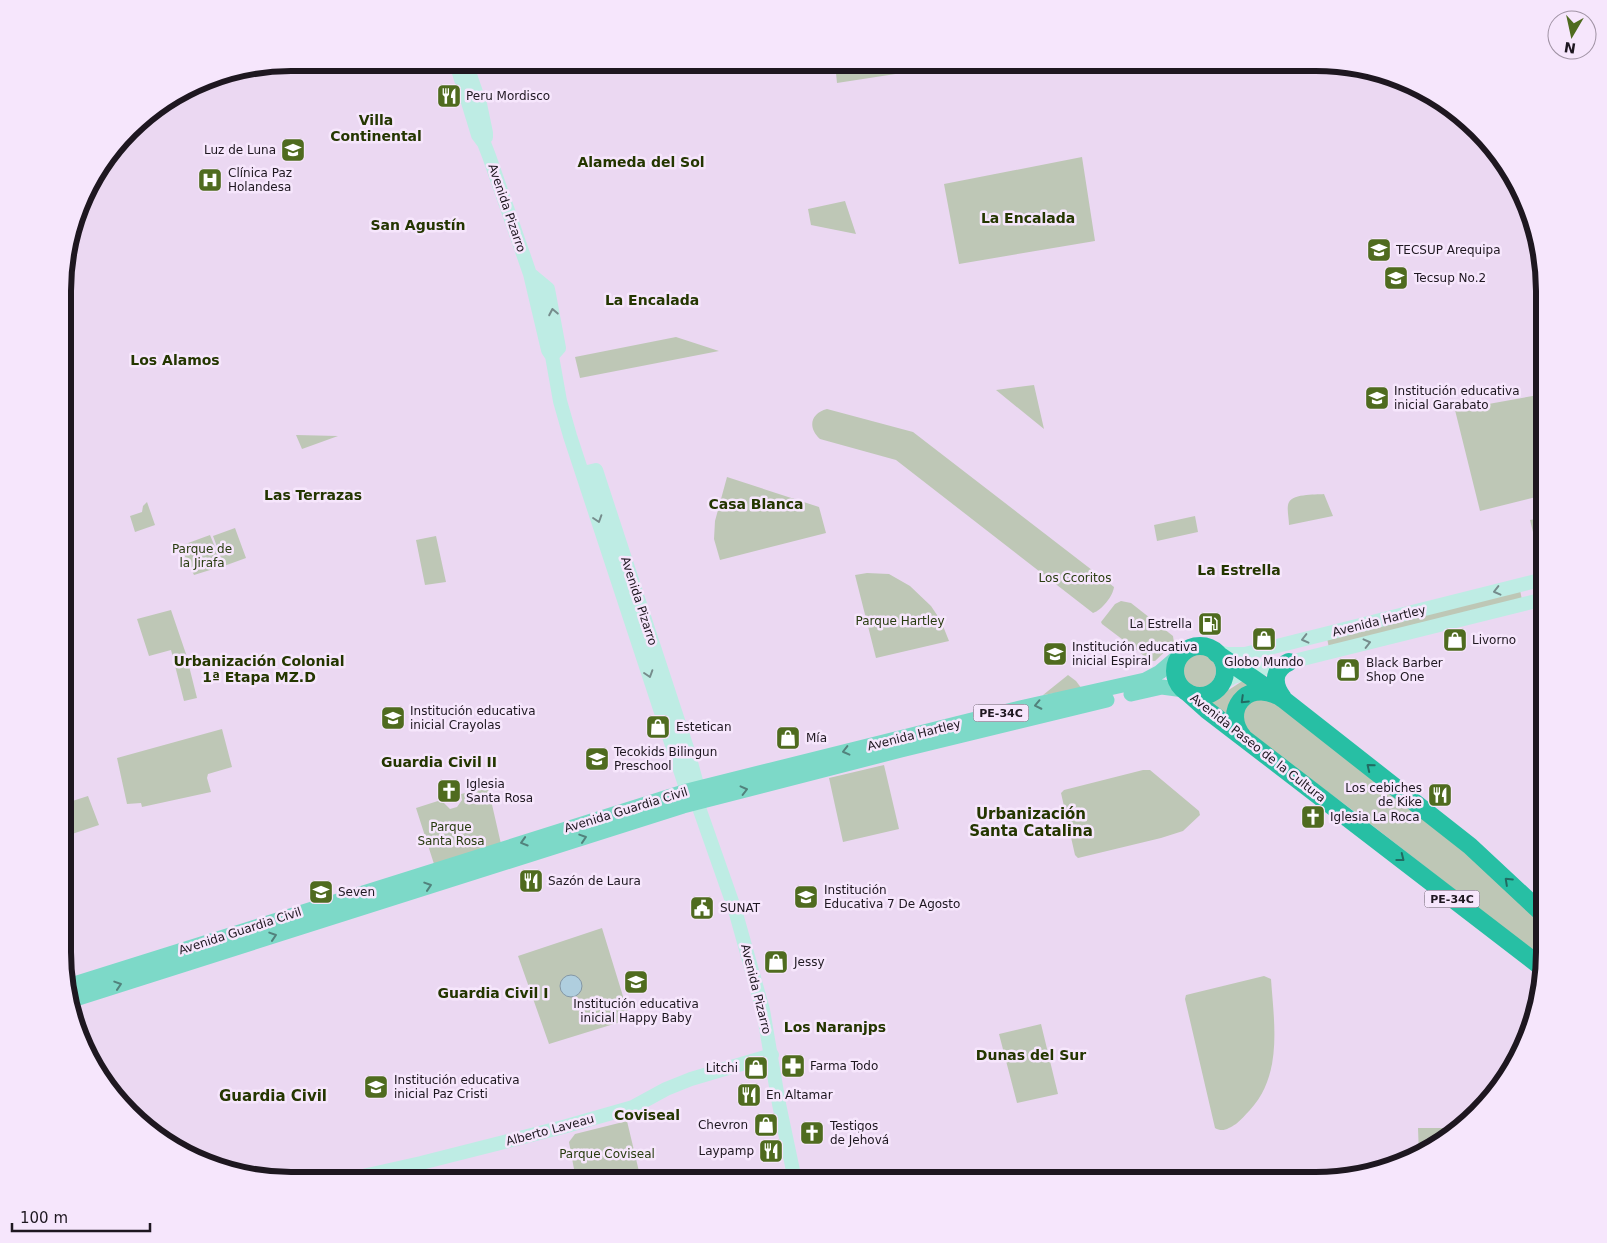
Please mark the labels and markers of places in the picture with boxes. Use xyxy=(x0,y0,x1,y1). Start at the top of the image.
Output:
restaurant icon: Peru Mordisco xyxy=(436,83,462,109)
place label: Peru Mordisco xyxy=(466,89,550,103)
school or university icon: Luz de Luna xyxy=(280,137,306,163)
place label: Luz de Luna xyxy=(204,143,276,157)
place label: Clínica Paz Holandesa xyxy=(228,166,292,194)
hospital icon: Clínica Paz Holandesa xyxy=(197,167,223,193)
school or university icon: TECSUP Arequipa xyxy=(1366,237,1392,263)
place label: TECSUP Arequipa xyxy=(1395,243,1501,257)
school or university icon: Tecsup No.2 xyxy=(1383,265,1409,291)
place label: Tecsup No.2 xyxy=(1413,271,1486,285)
place label: Institución educativa inicial Garabato xyxy=(1394,384,1520,412)
school or university icon: Institución educativa inicial Garabato xyxy=(1364,385,1390,411)
fuel station icon: La Estrella xyxy=(1197,611,1223,637)
place label: La Estrella xyxy=(1130,617,1192,631)
shop icon: Globo Mundo xyxy=(1251,626,1277,652)
shop icon: Livorno xyxy=(1442,627,1468,653)
place label: Livorno xyxy=(1472,633,1516,647)
place label: Institución educativa inicial Espiral xyxy=(1072,640,1198,668)
school or university icon: Institución educativa inicial Espiral xyxy=(1042,641,1068,667)
place label: Globo Mundo xyxy=(1224,655,1304,669)
place label: Black Barber Shop One xyxy=(1366,656,1443,684)
shop icon: Black Barber Shop One xyxy=(1335,657,1361,683)
place label: Institución educativa inicial Crayolas xyxy=(410,704,536,732)
school or university icon: Institución educativa inicial Crayolas xyxy=(380,705,406,731)
shop icon: Estetican xyxy=(645,714,671,740)
place label: Estetican xyxy=(676,720,732,734)
shop icon: Mía xyxy=(775,725,801,751)
place label: Mía xyxy=(806,731,827,745)
place label: Tecokids Bilingun Preschool xyxy=(613,745,717,773)
school or university icon: Tecokids Bilingun Preschool xyxy=(584,746,610,772)
place label: Iglesia Santa Rosa xyxy=(466,777,533,805)
church icon: Iglesia Santa Rosa xyxy=(436,778,462,804)
place label: Los cebiches de Kike xyxy=(1345,781,1422,809)
restaurant icon: Los cebiches de Kike xyxy=(1427,782,1453,808)
church icon: Iglesia La Roca xyxy=(1300,804,1326,830)
place label: Iglesia La Roca xyxy=(1330,810,1420,824)
restaurant icon: Sazón de Laura xyxy=(518,868,544,894)
place label: Sazón de Laura xyxy=(548,874,641,888)
school or university icon: Seven xyxy=(308,879,334,905)
place label: Institución Educativa 7 De Agosto xyxy=(824,883,960,911)
school or university icon: Institución Educativa 7 De Agosto xyxy=(793,884,819,910)
place label: Seven xyxy=(338,885,375,899)
public building icon: SUNAT xyxy=(689,895,715,921)
place label: SUNAT xyxy=(720,901,761,915)
shop icon: Jessy xyxy=(763,949,789,975)
place label: Jessy xyxy=(793,955,825,969)
school or university icon: Institución educativa inicial Happy Baby xyxy=(623,969,649,995)
place label: Institución educativa inicial Happy Baby xyxy=(573,997,699,1025)
pharmacy icon: Farma Todo xyxy=(780,1053,806,1079)
shop icon: Litchi xyxy=(743,1055,769,1081)
place label: Farma Todo xyxy=(810,1059,878,1073)
place label: Litchi xyxy=(706,1061,738,1075)
place label: Institución educativa inicial Paz Cristi xyxy=(394,1073,520,1101)
school or university icon: Institución educativa inicial Paz Cristi xyxy=(363,1074,389,1100)
restaurant icon: En Altamar xyxy=(736,1082,762,1108)
place label: En Altamar xyxy=(766,1088,833,1102)
shop icon: Chevron xyxy=(753,1112,779,1138)
place label: Chevron xyxy=(698,1118,748,1132)
place label: Testigos de Jehová xyxy=(829,1119,889,1147)
church icon: Testigos de Jehová xyxy=(799,1120,825,1146)
restaurant icon: Laypamp xyxy=(758,1138,784,1164)
place label: Laypamp xyxy=(699,1144,754,1158)

